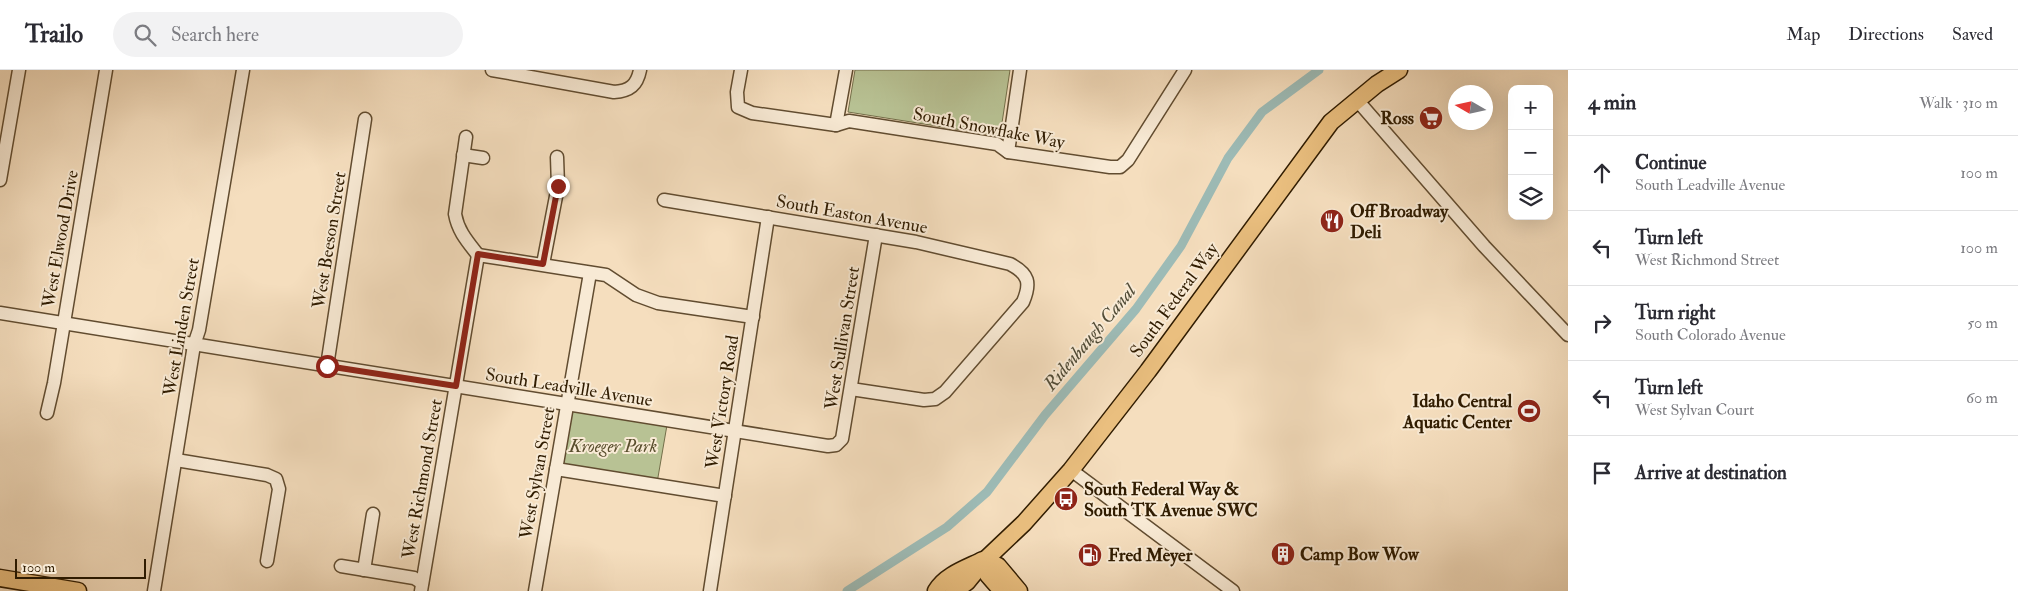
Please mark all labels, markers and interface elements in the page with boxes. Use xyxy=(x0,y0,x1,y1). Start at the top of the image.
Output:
search box xyxy=(113,12,463,57)
text: Trailo xyxy=(25,19,83,50)
icon: search xyxy=(131,21,159,49)
text: Search here xyxy=(171,23,259,47)
text: Map xyxy=(1787,23,1820,46)
text: Directions xyxy=(1848,23,1924,46)
text: Saved xyxy=(1952,23,1993,46)
north arrow xyxy=(1448,85,1493,130)
map controls xyxy=(1508,85,1553,220)
button: + xyxy=(1508,85,1553,130)
text: 4 min xyxy=(1588,89,1636,116)
text: Walk · 310 m xyxy=(1919,93,1998,113)
street label: South Snowflake Way xyxy=(911,102,1068,155)
supermarket icon: Ross xyxy=(1418,105,1444,131)
place label: Ross xyxy=(1380,107,1414,130)
button: − xyxy=(1508,130,1553,175)
text: Continue xyxy=(1635,151,1706,175)
icon: ahead xyxy=(1588,159,1616,187)
text: 100 m xyxy=(1960,163,1998,183)
street label: West Elwood Drive xyxy=(37,168,84,311)
street label: West Beeson Street xyxy=(307,170,352,311)
route end xyxy=(547,175,570,198)
button: layers xyxy=(1508,175,1553,220)
text: South Leadville Avenue xyxy=(1635,175,1785,195)
street label: South Easton Avenue xyxy=(775,190,930,239)
place label: Off Broadway Deli xyxy=(1350,200,1449,244)
restaurant icon: Off Broadway Deli xyxy=(1319,208,1345,234)
text: Turn left xyxy=(1635,226,1703,250)
icon: left xyxy=(1588,234,1616,262)
street label: South Federal Way xyxy=(1125,238,1224,362)
text: 100 m xyxy=(1960,238,1998,258)
text: West Richmond Street xyxy=(1635,250,1779,270)
street label: West Linden Street xyxy=(158,256,205,399)
street label: West Sullivan Street xyxy=(820,265,865,412)
water label: Ridenbaugh Canal xyxy=(1038,279,1142,396)
text: Turn right xyxy=(1635,301,1715,325)
icon: right xyxy=(1588,309,1616,337)
text: 50 m xyxy=(1967,313,1998,333)
text: South Colorado Avenue xyxy=(1635,325,1786,345)
street label: West Victory Road xyxy=(700,333,744,472)
route start xyxy=(316,355,339,378)
street label: South Leadville Avenue xyxy=(484,363,655,412)
text: Turn left xyxy=(1635,376,1703,400)
icon: left xyxy=(1588,384,1616,412)
text: 60 m xyxy=(1966,388,1998,408)
place label: Idaho Central Aquatic Center xyxy=(1402,390,1512,434)
street label: West Richmond Street xyxy=(397,397,448,562)
sports icon: Idaho Central Aquatic Center xyxy=(1516,398,1542,424)
text: West Sylvan Court xyxy=(1635,400,1754,420)
street label: West Sylvan Street xyxy=(514,405,560,542)
park label: Kroeger Park xyxy=(568,435,657,458)
icon: arrive xyxy=(1588,459,1616,487)
text: Arrive at destination xyxy=(1635,461,1787,485)
place label: South Federal Way & South TK Avenue SWC xyxy=(1084,478,1258,522)
bus stop icon: South Federal Way & South TK Avenue SWC xyxy=(1053,486,1079,512)
building icon: Camp Bow Wow xyxy=(1270,541,1296,567)
fuel station icon: Fred Meyer xyxy=(1077,542,1103,568)
place label: Camp Bow Wow xyxy=(1300,543,1420,566)
place label: Fred Meyer xyxy=(1108,544,1193,567)
scale bar xyxy=(15,556,146,579)
text: 100 m xyxy=(22,559,55,576)

